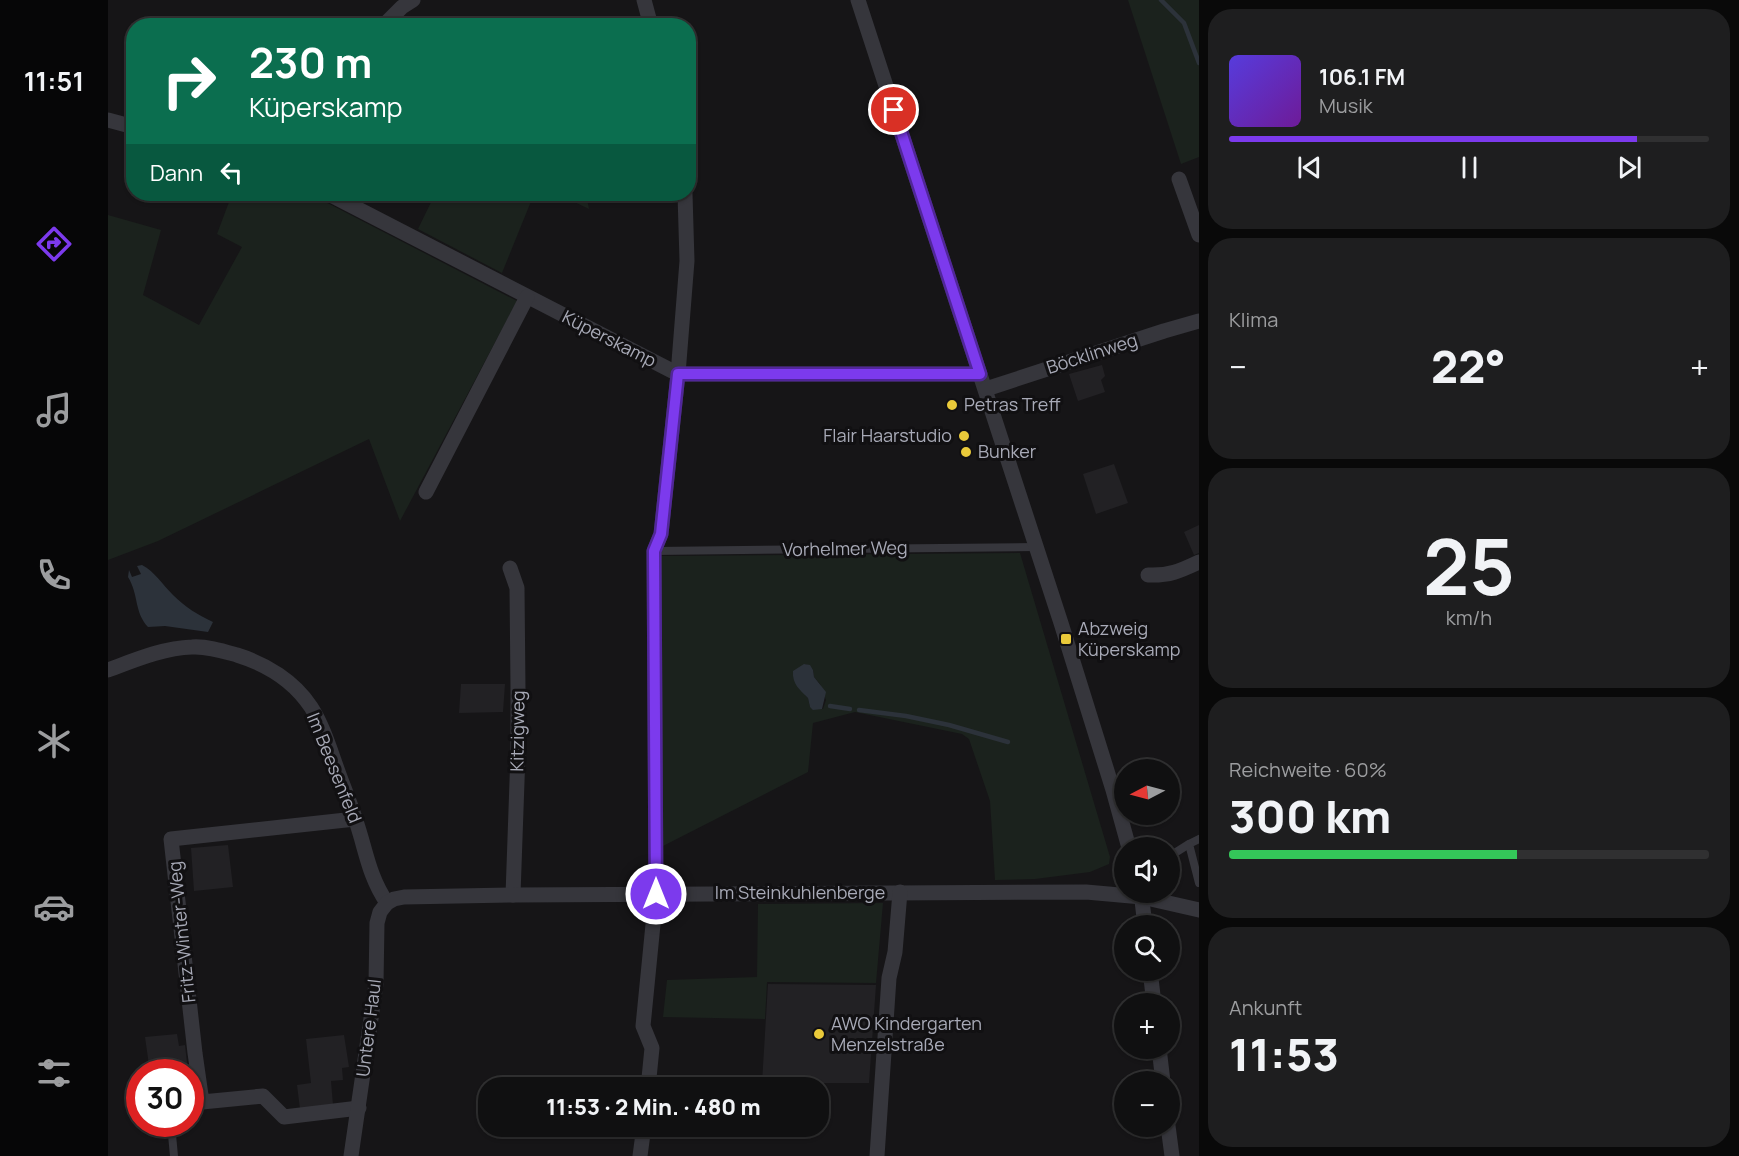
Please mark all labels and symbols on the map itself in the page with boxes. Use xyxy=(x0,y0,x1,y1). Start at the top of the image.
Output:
pin xyxy=(868,84,919,135)
street label: Küperskamp xyxy=(558,304,661,372)
street label: Böcklinweg xyxy=(1043,327,1140,379)
place label: Petras Treff xyxy=(964,392,1060,416)
marker: Petras Treff xyxy=(945,398,959,412)
place label: Flair Haarstudio xyxy=(823,423,952,447)
marker: Flair Haarstudio xyxy=(957,429,971,443)
place label: Bunker xyxy=(978,439,1037,463)
marker: Bunker xyxy=(959,445,973,459)
street label: Vorhelmer Weg xyxy=(782,535,908,561)
place label: Abzweig Küperskamp xyxy=(1078,616,1180,661)
marker: Abzweig Küperskamp xyxy=(1059,632,1073,646)
street label: Kitzigweg xyxy=(504,690,530,772)
street label: Im Beesenfeld xyxy=(302,709,368,826)
north arrow xyxy=(1114,759,1180,825)
street label: Fritz-Winter-Weg xyxy=(162,860,200,1004)
position arrow xyxy=(624,862,688,926)
street label: Im Steinkuhlenberge xyxy=(715,880,885,904)
street label: Untere Haul xyxy=(350,978,386,1078)
place label: AWO Kindergarten Menzelstraße xyxy=(831,1011,982,1056)
marker: AWO Kindergarten Menzelstraße xyxy=(812,1027,826,1041)
speed limit sign: 30 xyxy=(126,1059,204,1137)

